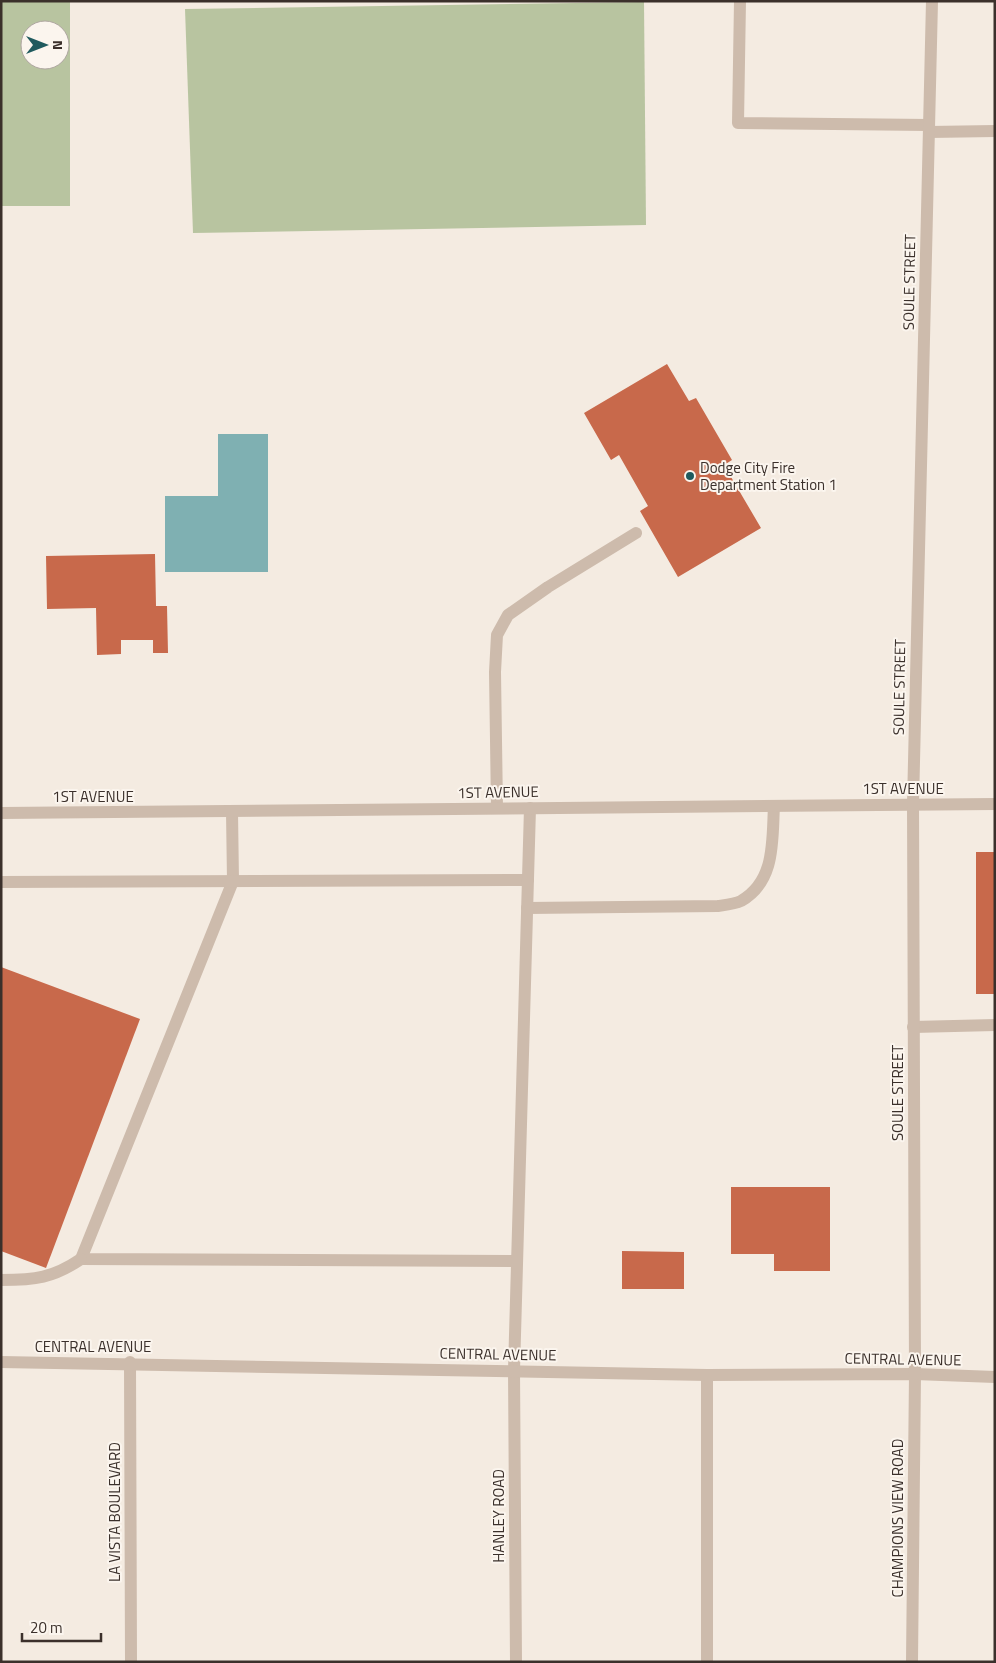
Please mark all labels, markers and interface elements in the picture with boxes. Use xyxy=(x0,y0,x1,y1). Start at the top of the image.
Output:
north arrow xyxy=(20,20,70,70)
text: N xyxy=(48,40,69,50)
street label: SOULE STREET xyxy=(897,234,921,330)
place label: Dodge City Fire Department Station 1 xyxy=(700,456,837,496)
marker: Dodge City Fire Department Station 1 xyxy=(684,470,696,482)
street label: SOULE STREET xyxy=(887,639,911,735)
street label: 1ST AVENUE xyxy=(862,777,944,800)
street label: 1ST AVENUE xyxy=(457,780,539,804)
street label: 1ST AVENUE xyxy=(52,785,134,808)
street label: SOULE STREET xyxy=(886,1045,909,1141)
street label: CENTRAL AVENUE xyxy=(35,1335,151,1358)
street label: CENTRAL AVENUE xyxy=(439,1341,557,1367)
street label: CENTRAL AVENUE xyxy=(844,1346,962,1372)
street label: CHAMPIONS VIEW ROAD xyxy=(886,1439,909,1597)
street label: LA VISTA BOULEVARD xyxy=(103,1442,126,1582)
street label: HANLEY ROAD xyxy=(487,1469,510,1563)
scale bar xyxy=(22,1610,101,1642)
text: 20 m xyxy=(30,1616,63,1639)

